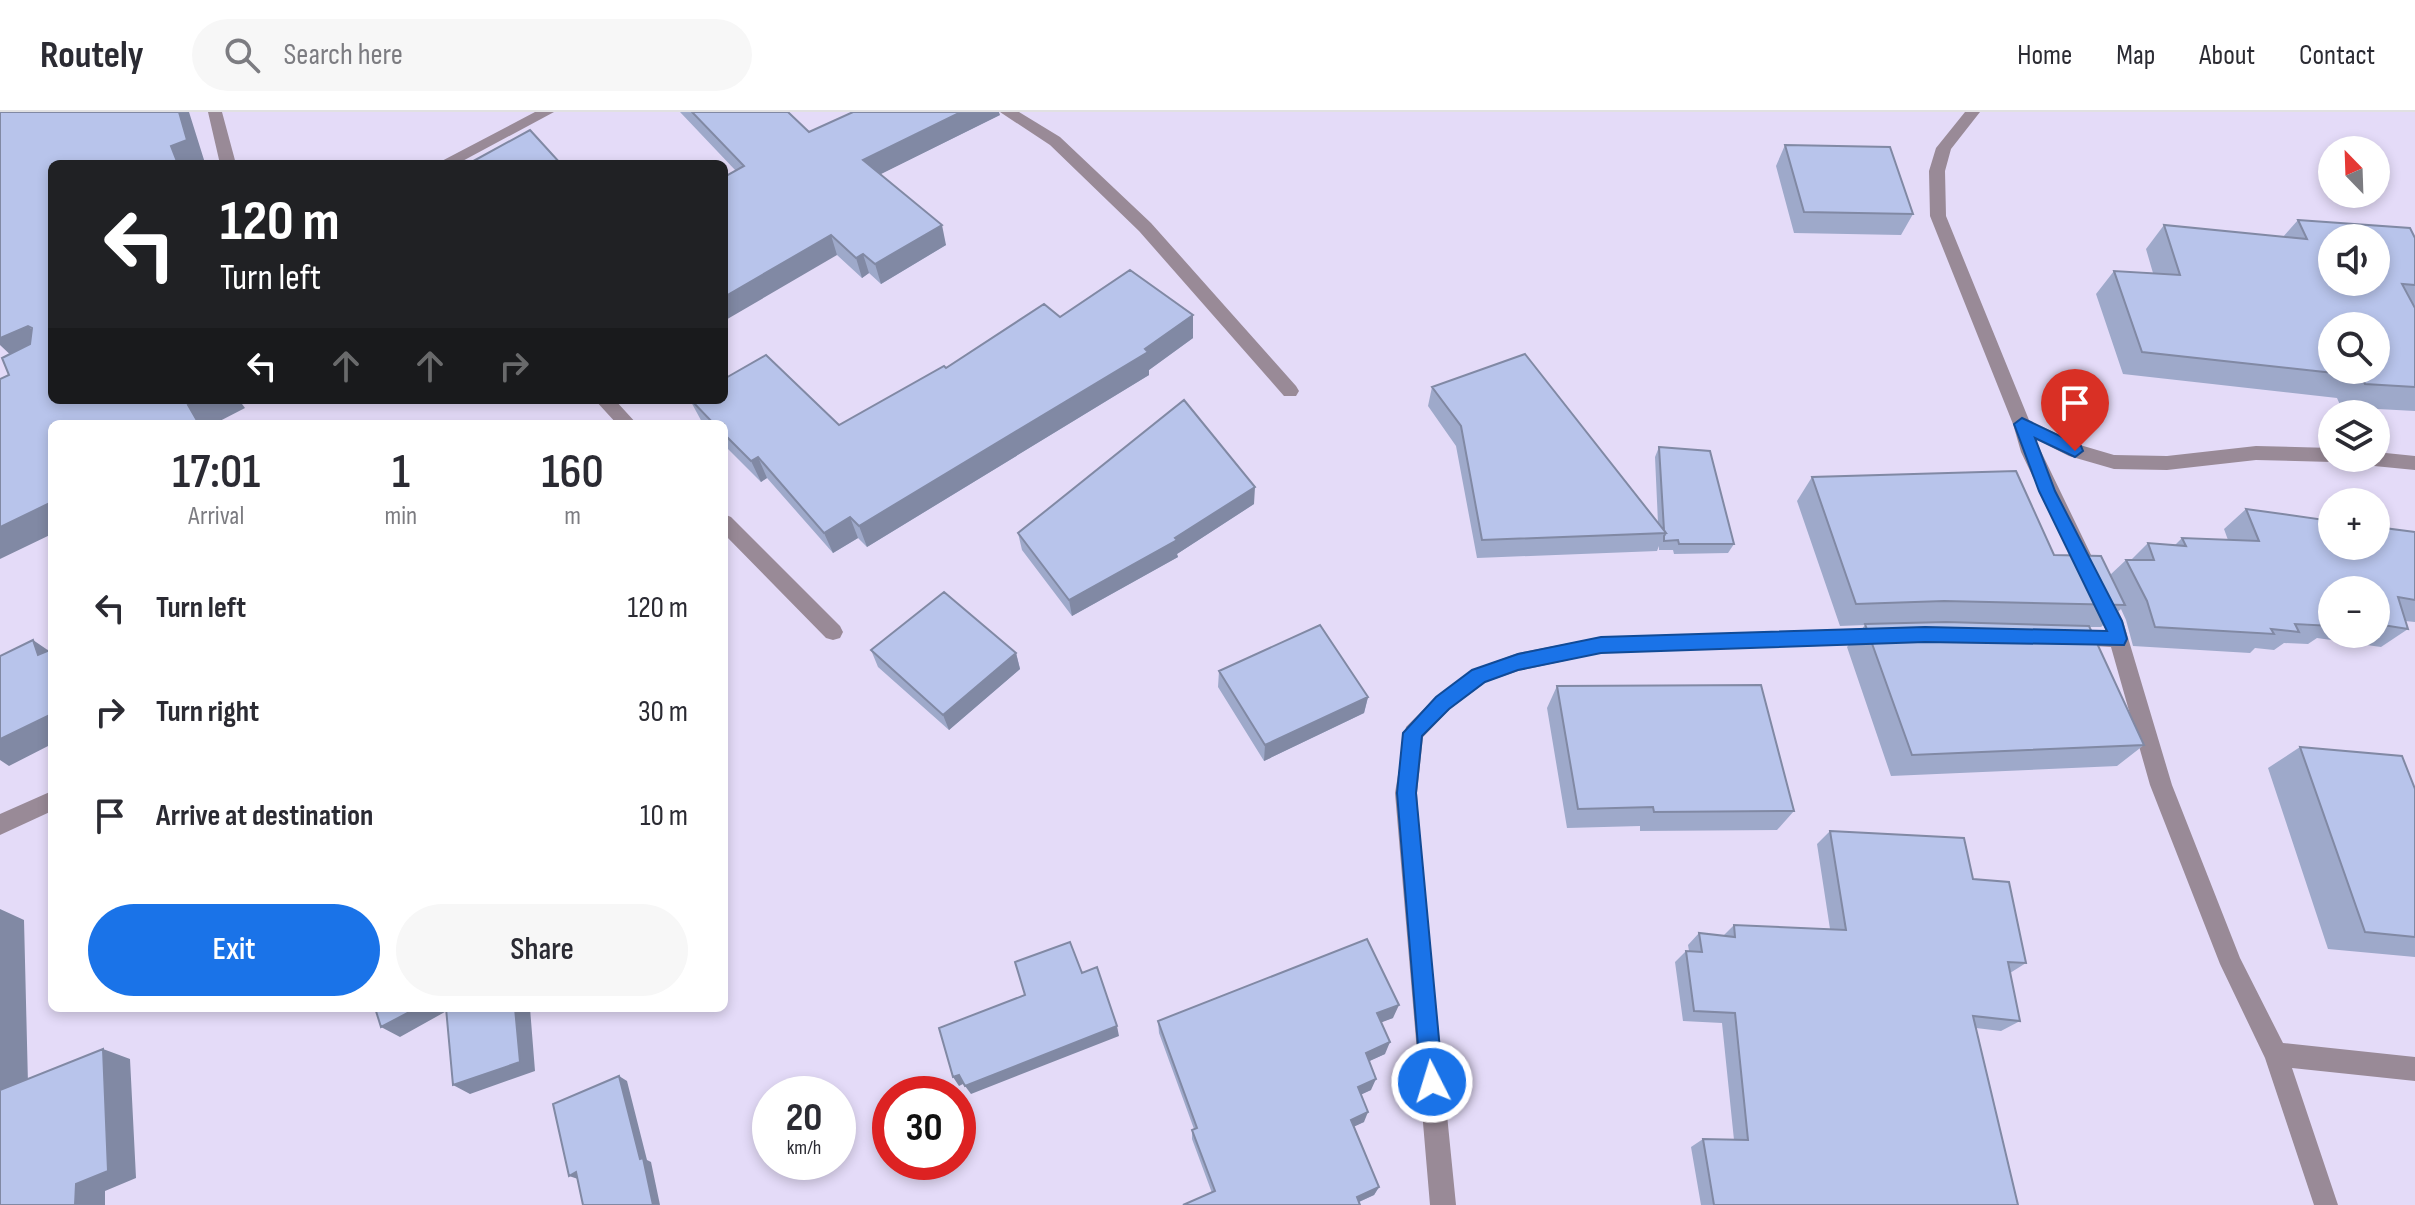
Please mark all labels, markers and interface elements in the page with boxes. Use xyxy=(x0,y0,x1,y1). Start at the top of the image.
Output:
search box xyxy=(192,19,752,91)
text: Routely xyxy=(40,33,144,78)
icon: search xyxy=(220,33,264,77)
text: Search here xyxy=(284,37,403,73)
text: Home xyxy=(2017,39,2072,72)
text: Map xyxy=(2116,39,2155,72)
text: About xyxy=(2199,39,2255,72)
text: Contact xyxy=(2299,39,2375,72)
north arrow xyxy=(2318,136,2390,208)
map controls xyxy=(2318,136,2390,648)
text: 120 m xyxy=(220,189,340,256)
icon: left xyxy=(88,192,192,296)
button: sound xyxy=(2318,224,2390,296)
text: Turn left xyxy=(220,257,321,300)
button: search xyxy=(2318,312,2390,384)
icon: left xyxy=(240,344,284,388)
icon: ahead xyxy=(324,344,368,388)
icon: ahead xyxy=(408,344,452,388)
icon: right xyxy=(492,344,536,388)
pin xyxy=(2041,369,2109,451)
icon: arrive xyxy=(2053,381,2097,425)
button: layers xyxy=(2318,400,2390,472)
text: 17:01 xyxy=(172,444,260,501)
text: 1 xyxy=(392,444,410,501)
text: 160 xyxy=(542,444,604,501)
button: + xyxy=(2318,488,2390,560)
text: Arrival xyxy=(188,501,244,532)
text: min xyxy=(385,501,417,532)
text: m xyxy=(564,501,581,532)
button: − xyxy=(2318,576,2390,648)
icon: left xyxy=(88,586,132,630)
text: Turn left xyxy=(156,590,246,626)
text: 120 m xyxy=(627,590,688,626)
icon: right xyxy=(88,690,132,734)
text: Turn right xyxy=(156,694,259,730)
text: 30 m xyxy=(638,694,688,730)
icon: arrive xyxy=(88,794,132,838)
text: Arrive at destination xyxy=(156,798,373,834)
text: 10 m xyxy=(640,798,688,834)
button: Exit xyxy=(88,904,380,996)
button: Share xyxy=(396,904,688,996)
position arrow xyxy=(1390,1040,1474,1124)
speed limit sign: 30 xyxy=(872,1076,976,1180)
text: 20 xyxy=(786,1094,822,1142)
text: km/h xyxy=(787,1136,821,1160)

